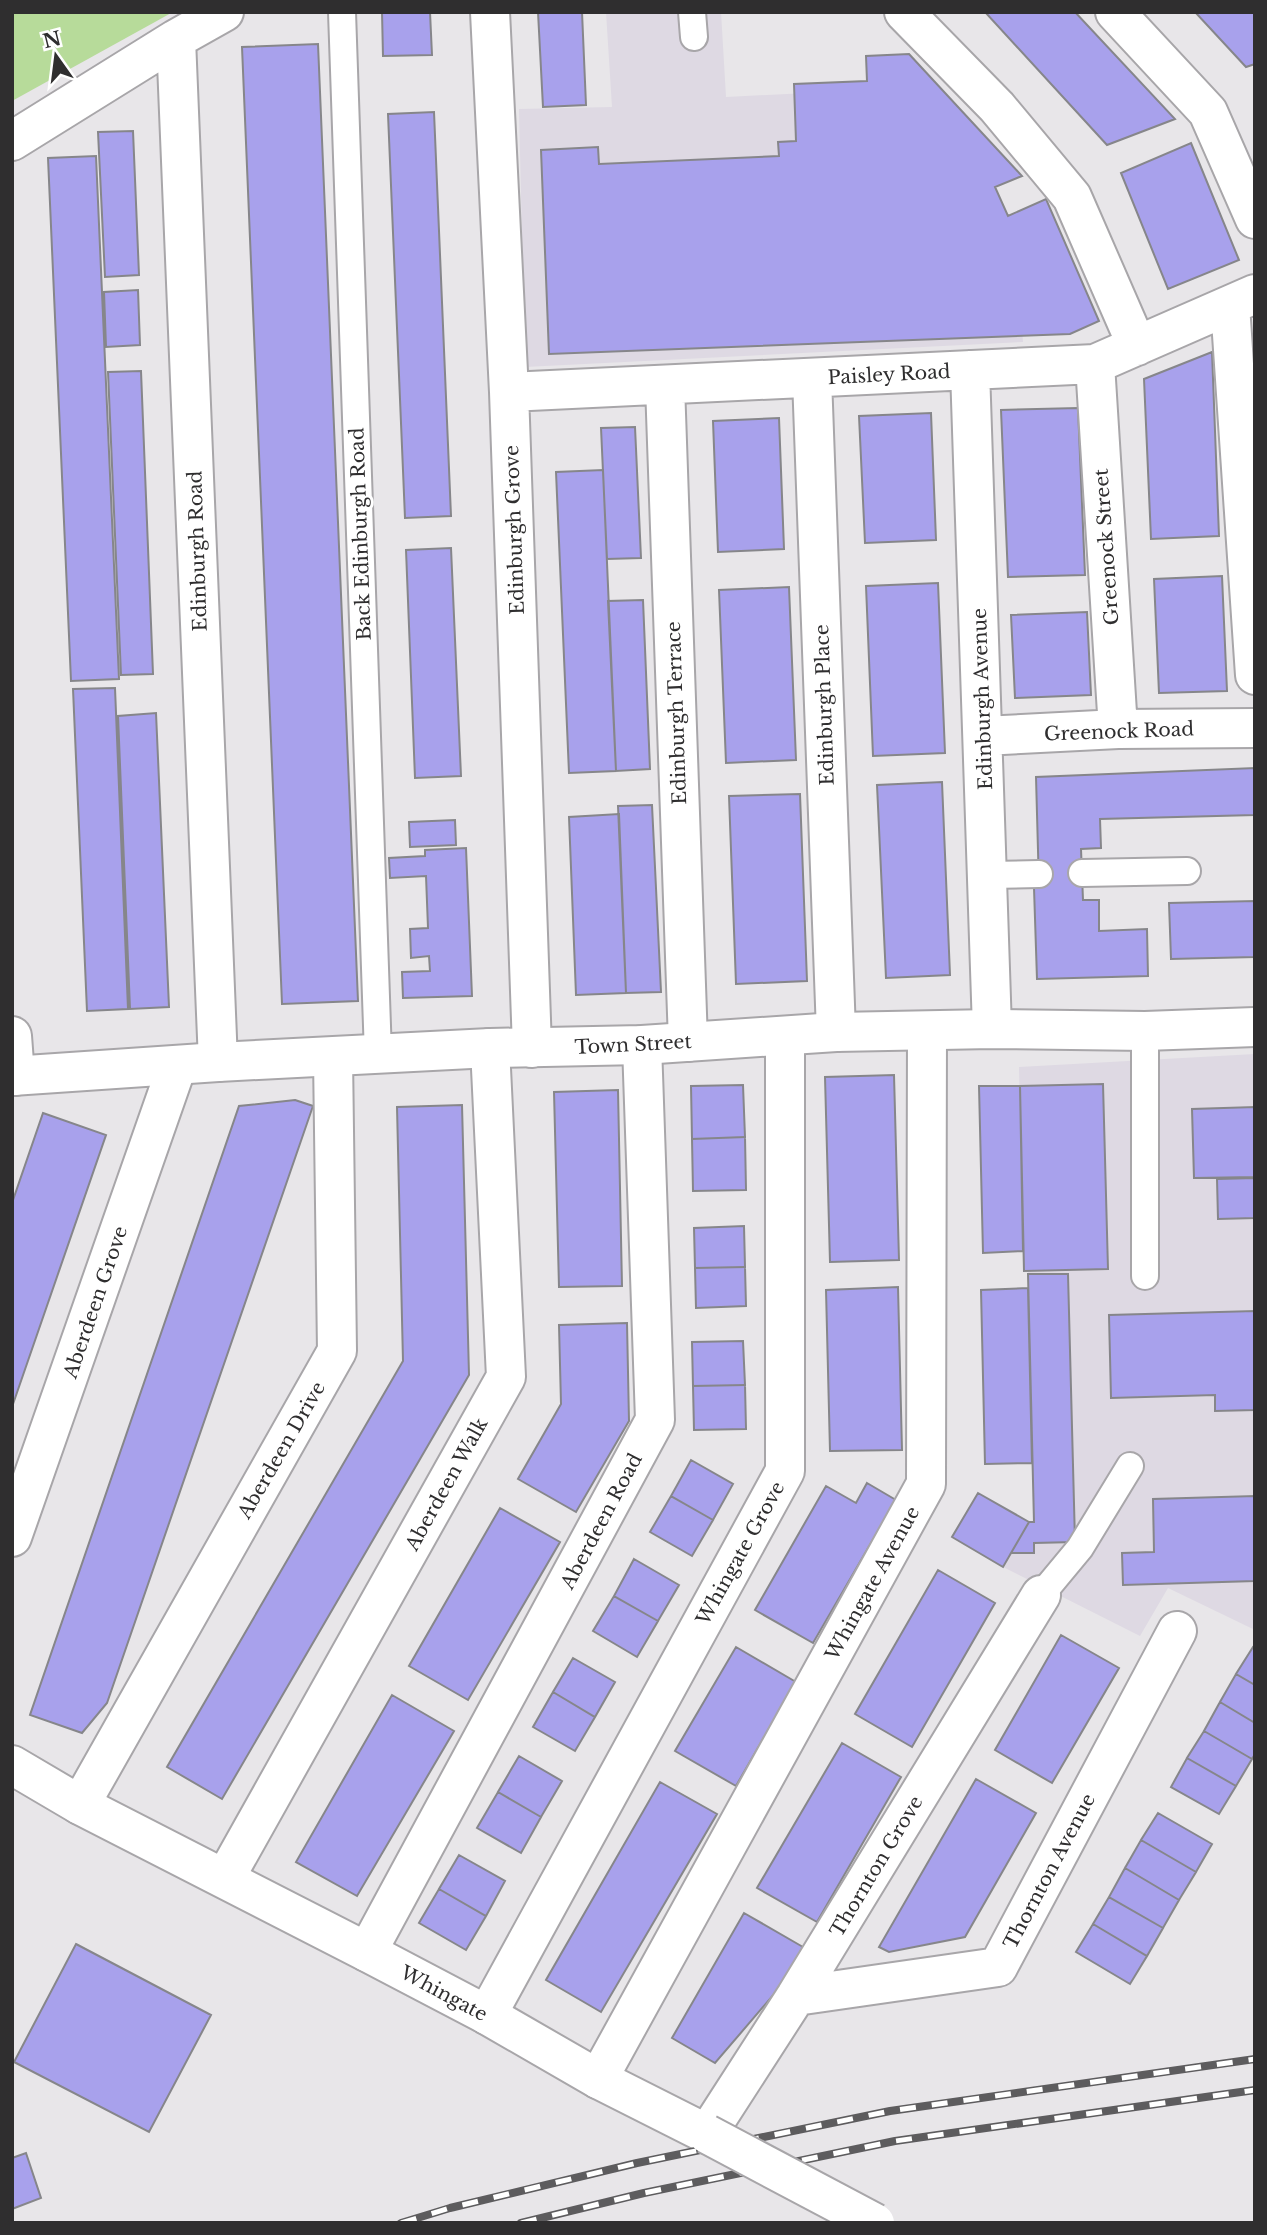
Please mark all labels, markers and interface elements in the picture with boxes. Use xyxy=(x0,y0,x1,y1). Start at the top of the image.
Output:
north arrow xyxy=(21,21,91,91)
text: N xyxy=(41,27,64,53)
street label: Paisley Road xyxy=(827,360,951,389)
street label: Back Edinburgh Road xyxy=(345,427,376,641)
street label: Edinburgh Grove xyxy=(500,445,529,615)
street label: Greenock Street xyxy=(1089,467,1123,626)
street label: Edinburgh Road xyxy=(183,470,212,632)
street label: Edinburgh Avenue xyxy=(968,608,997,790)
street label: Edinburgh Terrace xyxy=(662,621,691,805)
street label: Edinburgh Place xyxy=(810,624,839,786)
street label: Greenock Road xyxy=(1044,717,1195,746)
street label: Town Street xyxy=(574,1030,693,1059)
street label: Aberdeen Grove xyxy=(58,1223,132,1382)
street label: Aberdeen Drive xyxy=(232,1378,330,1524)
street label: Aberdeen Walk xyxy=(400,1414,493,1556)
street label: Aberdeen Road xyxy=(555,1449,647,1594)
street label: Whingate Grove xyxy=(691,1478,789,1630)
street label: Whingate Avenue xyxy=(820,1502,924,1665)
street label: Thornton Avenue xyxy=(999,1790,1100,1953)
street label: Thornton Grove xyxy=(825,1792,928,1941)
street label: Whingate xyxy=(395,1960,491,2026)

